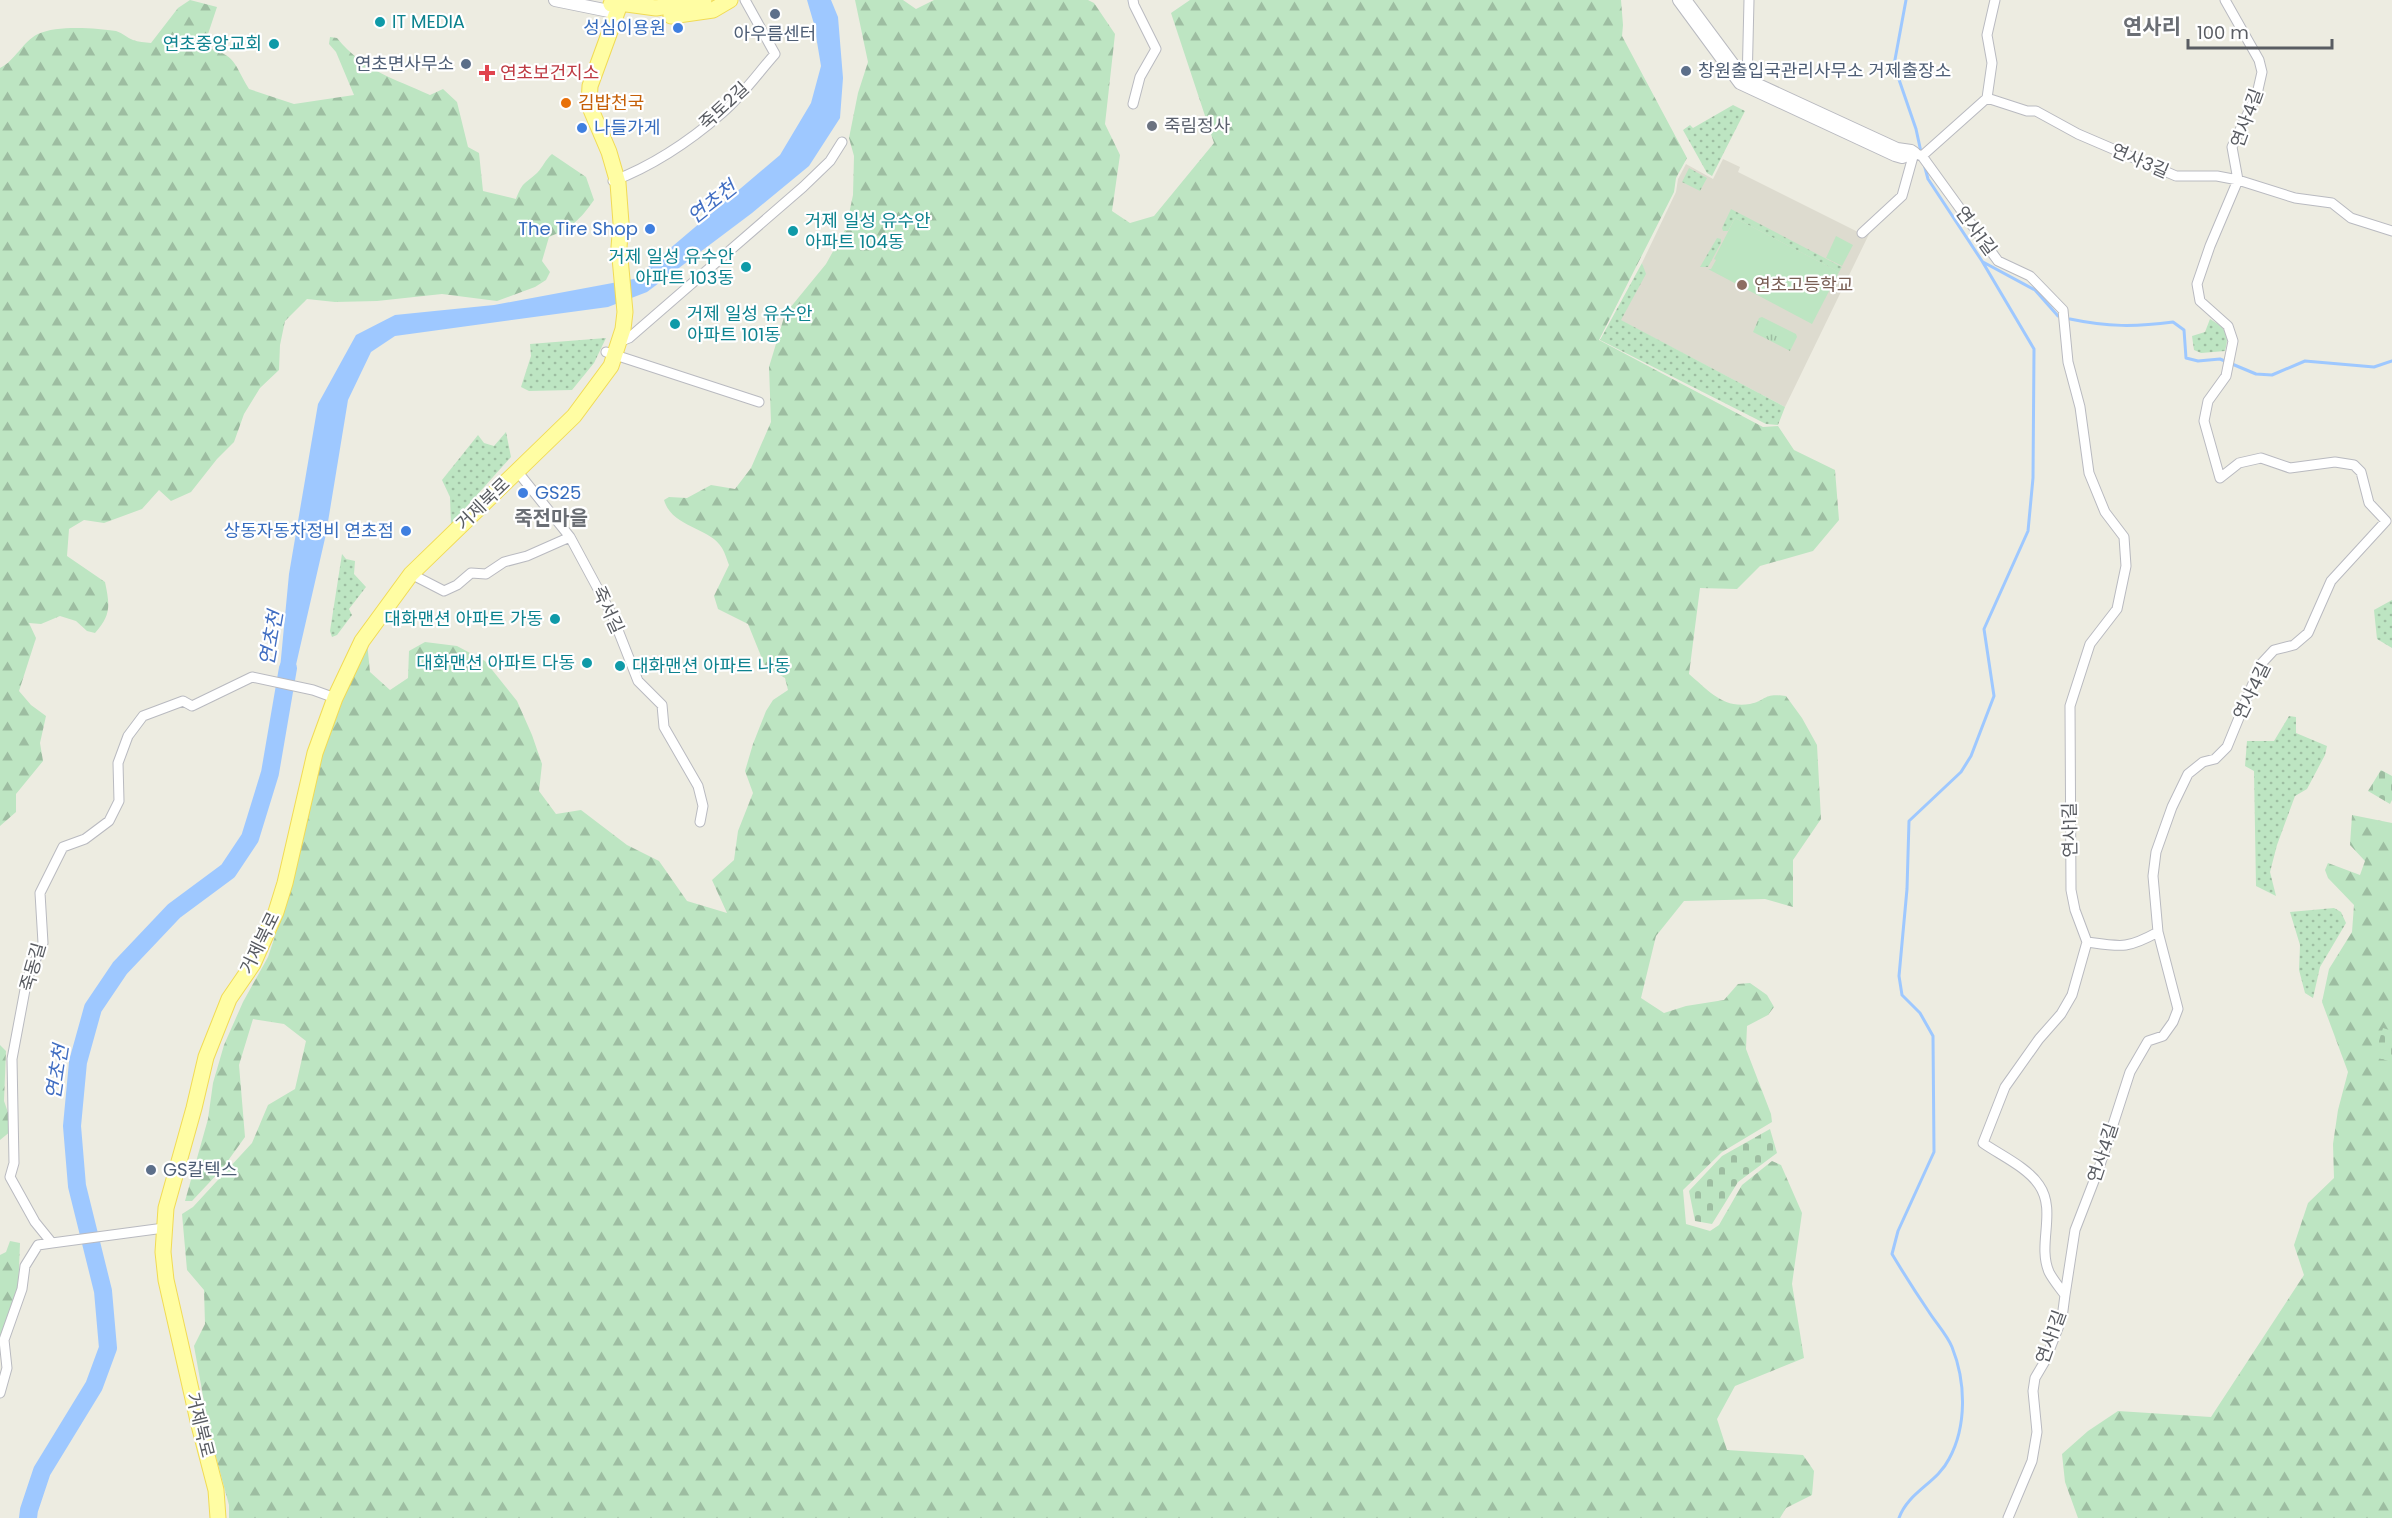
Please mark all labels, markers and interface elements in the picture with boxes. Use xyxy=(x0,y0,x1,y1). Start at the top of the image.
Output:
marker: 아우름센터 xyxy=(768,7,782,21)
place label: IT MEDIA xyxy=(392,9,465,34)
district label: 연사리 xyxy=(2123,12,2181,41)
scale bar xyxy=(2188,12,2332,50)
marker: IT MEDIA xyxy=(373,15,387,29)
place label: 성심이용원 xyxy=(583,15,666,40)
text: 100 m xyxy=(2197,20,2249,45)
marker: 성심이용원 xyxy=(671,21,685,35)
place label: 아우름센터 xyxy=(734,21,816,46)
place label: 연초중앙교회 xyxy=(163,31,262,56)
marker: 연초중앙교회 xyxy=(267,37,281,51)
place label: 연초면사무소 xyxy=(355,51,454,76)
marker: 연초면사무소 xyxy=(459,57,473,71)
place label: 창원출입국관리사무소 거제출장소 xyxy=(1698,58,1951,83)
place label: 연초보건지소 xyxy=(500,60,599,85)
marker: 연초보건지소 xyxy=(478,64,496,82)
marker: 창원출입국관리사무소 거제출장소 xyxy=(1679,64,1693,78)
street label: 죽토2길 xyxy=(693,76,754,135)
street label: 연사4길 xyxy=(2224,85,2269,151)
place label: 김밥천국 xyxy=(578,90,644,115)
marker: 김밥천국 xyxy=(559,96,573,110)
place label: 죽림정사 xyxy=(1164,113,1231,138)
place label: 나들가게 xyxy=(594,115,660,140)
marker: 죽림정사 xyxy=(1145,119,1159,133)
marker: 나들가게 xyxy=(575,121,589,135)
street label: 연사3길 xyxy=(2108,137,2173,184)
water label: 연초천 xyxy=(682,172,744,230)
street label: 연사1길 xyxy=(1950,201,2003,260)
place label: 거제 일성 유수안 아파트 104동 xyxy=(805,208,931,254)
place label: The Tire Shop xyxy=(518,216,638,241)
marker: The Tire Shop xyxy=(643,222,657,236)
marker: 거제 일성 유수안 아파트 104동 xyxy=(786,224,800,238)
place label: 거제 일성 유수안 아파트 103동 xyxy=(608,244,734,290)
marker: 거제 일성 유수안 아파트 103동 xyxy=(739,260,753,274)
place label: 연초고등학교 xyxy=(1754,272,1853,297)
marker: 연초고등학교 xyxy=(1735,278,1749,292)
place label: 거제 일성 유수안 아파트 101동 xyxy=(687,301,813,347)
marker: 거제 일성 유수안 아파트 101동 xyxy=(668,317,682,331)
street label: 거제북로 xyxy=(450,472,515,536)
place label: GS25 xyxy=(535,480,581,505)
marker: GS25 xyxy=(516,486,530,500)
district label: 죽전마을 xyxy=(514,504,588,532)
place label: 상동자동차정비 연초점 xyxy=(224,518,394,543)
marker: 상동자동차정비 연초점 xyxy=(399,524,413,538)
street label: 죽서길 xyxy=(587,582,630,638)
water label: 연초천 xyxy=(252,606,290,668)
place label: 대화맨션 아파트 가동 xyxy=(384,606,543,631)
marker: 대화맨션 아파트 가동 xyxy=(548,612,562,626)
place label: 대화맨션 아파트 다동 xyxy=(416,650,575,675)
place label: 대화맨션 아파트 나동 xyxy=(632,653,791,678)
marker: 대화맨션 아파트 다동 xyxy=(580,656,594,670)
street label: 연사4길 xyxy=(2227,658,2276,724)
marker: 대화맨션 아파트 나동 xyxy=(613,659,627,673)
street label: 연사1길 xyxy=(2057,802,2082,858)
street label: 거제북로 xyxy=(234,908,285,978)
street label: 죽동길 xyxy=(14,940,51,994)
water label: 연초천 xyxy=(39,1040,76,1101)
street label: 연사4길 xyxy=(2081,1120,2124,1186)
place label: GS칼텍스 xyxy=(163,1157,237,1182)
marker: GS칼텍스 xyxy=(144,1163,158,1177)
street label: 연사1길 xyxy=(2029,1306,2072,1367)
street label: 거제북로 xyxy=(180,1390,221,1460)

